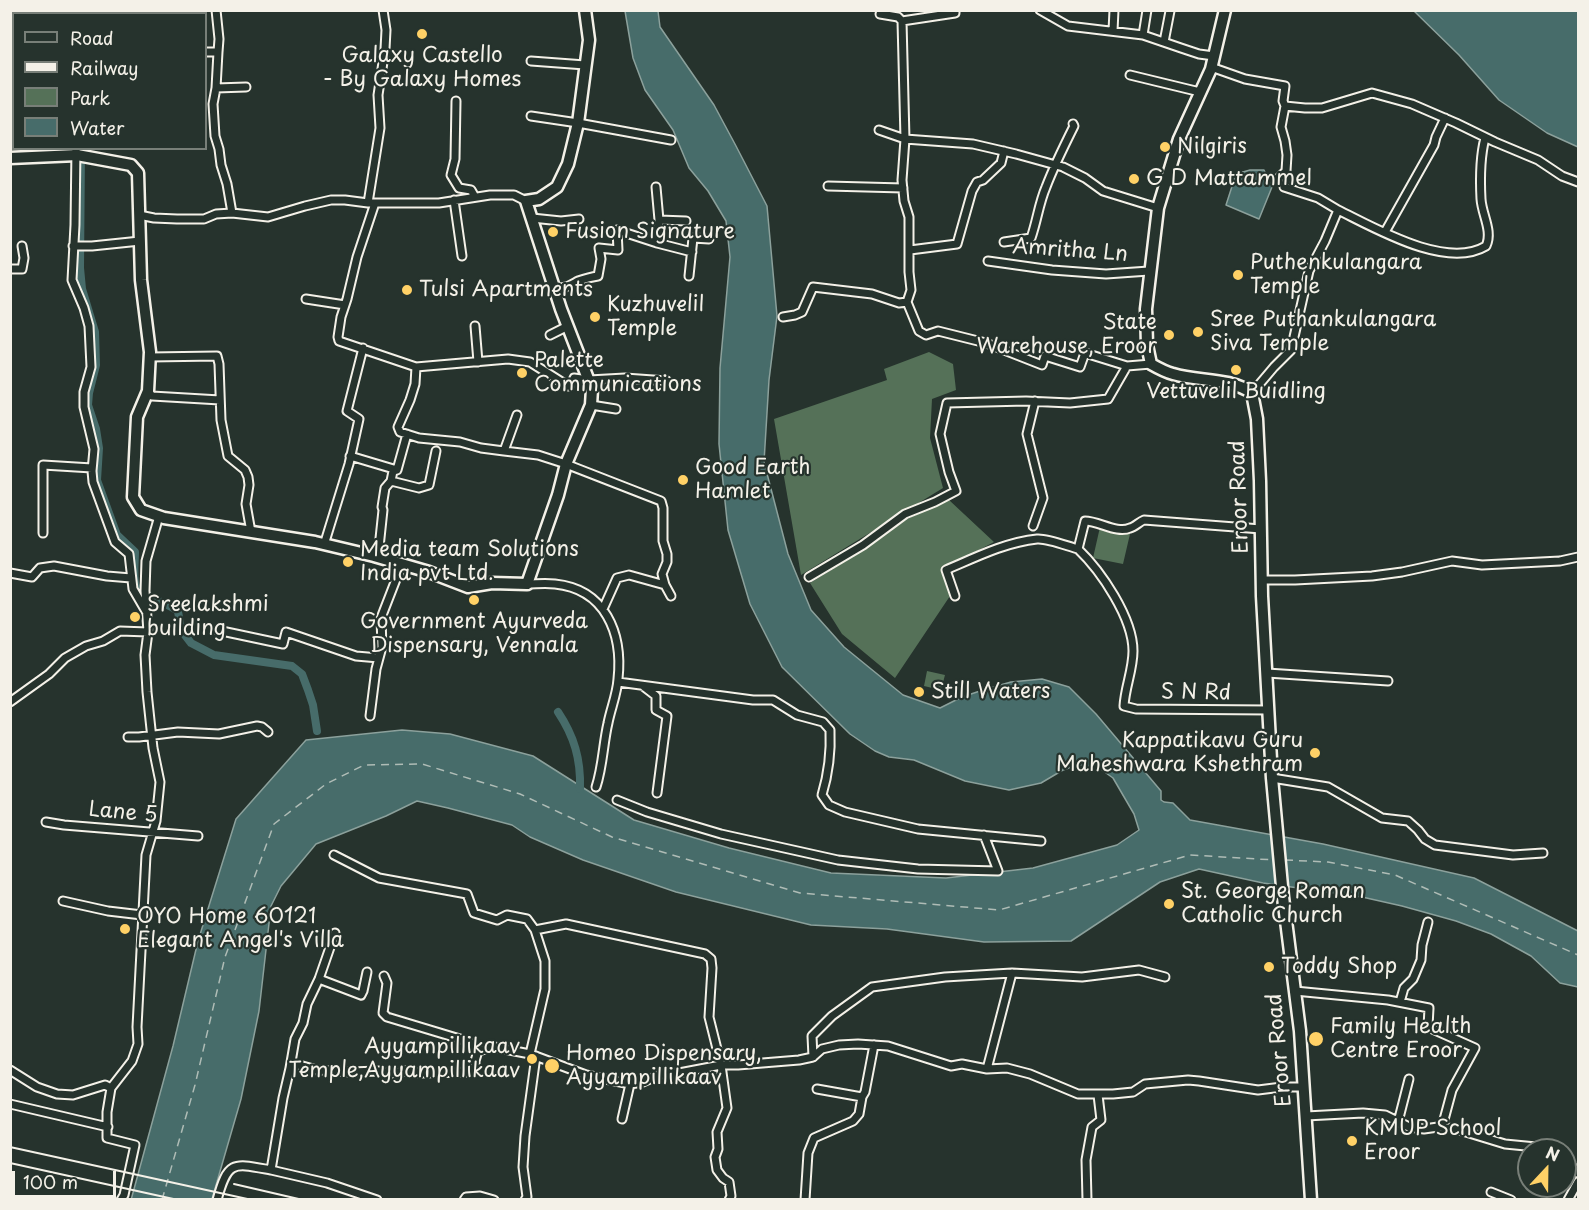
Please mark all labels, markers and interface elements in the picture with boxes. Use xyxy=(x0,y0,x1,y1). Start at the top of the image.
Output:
legend xyxy=(12,12,207,150)
text: Road xyxy=(70,24,114,51)
marker: Galaxy Castello - By Galaxy Homes xyxy=(415,27,429,41)
place label: Galaxy Castello - By Galaxy Homes xyxy=(323,43,521,93)
text: Railway xyxy=(70,54,138,81)
text: Park xyxy=(70,84,110,111)
text: Water xyxy=(70,114,124,141)
place label: Nilgiris xyxy=(1177,134,1247,160)
marker: Nilgiris xyxy=(1158,140,1172,154)
place label: G D Mattammel xyxy=(1146,166,1312,192)
marker: G D Mattammel xyxy=(1127,172,1141,186)
place label: Fusion Signature xyxy=(565,219,735,245)
marker: Fusion Signature xyxy=(546,225,560,239)
street label: Amritha Ln xyxy=(1011,234,1129,268)
place label: Puthenkulangara Temple xyxy=(1250,250,1422,300)
marker: Puthenkulangara Temple xyxy=(1231,268,1245,282)
place label: Tulsi Apartments xyxy=(419,277,593,303)
marker: Tulsi Apartments xyxy=(400,283,414,297)
place label: Kuzhuvelil Temple xyxy=(607,292,704,342)
place label: Sree Puthankulangara Siva Temple xyxy=(1210,307,1436,357)
marker: Kuzhuvelil Temple xyxy=(588,310,602,324)
place label: State Warehouse, Eroor xyxy=(977,310,1157,360)
marker: Sree Puthankulangara Siva Temple xyxy=(1191,325,1205,339)
marker: State Warehouse, Eroor xyxy=(1162,328,1176,342)
place label: Palette Communications xyxy=(534,348,702,398)
marker: Vettuvelil Buidling xyxy=(1229,363,1243,377)
marker: Palette Communications xyxy=(515,366,529,380)
place label: Vettuvelil Buidling xyxy=(1146,379,1326,405)
street label: Eroor Road xyxy=(1225,440,1255,554)
place label: Good Earth Hamlet xyxy=(695,455,811,505)
marker: Good Earth Hamlet xyxy=(676,473,690,487)
place label: Media team Solutions India pvt Ltd. xyxy=(360,537,579,587)
marker: Media team Solutions India pvt Ltd. xyxy=(341,555,355,569)
place label: Sreelakshmi building xyxy=(147,592,269,642)
marker: Government Ayurveda Dispensary, Vennala xyxy=(467,593,481,607)
place label: Government Ayurveda Dispensary, Vennala xyxy=(360,609,588,659)
marker: Sreelakshmi building xyxy=(128,610,142,624)
place label: Still Waters xyxy=(931,679,1050,705)
street label: S N Rd xyxy=(1161,680,1231,706)
marker: Still Waters xyxy=(912,685,926,699)
place label: Kappatikavu Guru Maheshwara Kshethram xyxy=(1056,728,1303,778)
marker: Kappatikavu Guru Maheshwara Kshethram xyxy=(1308,746,1322,760)
street label: Lane 5 xyxy=(87,797,159,829)
place label: St. George Roman Catholic Church xyxy=(1181,879,1365,929)
marker: St. George Roman Catholic Church xyxy=(1162,897,1176,911)
place label: OYO Home 60121 Elegant Angel's Villa xyxy=(137,904,344,954)
marker: OYO Home 60121 Elegant Angel's Villa xyxy=(118,922,132,936)
place label: Toddy Shop xyxy=(1281,954,1397,980)
marker: Toddy Shop xyxy=(1262,960,1276,974)
street label: Eroor Road xyxy=(1262,992,1298,1108)
place label: Family Health Centre Eroor xyxy=(1330,1014,1471,1064)
marker: Family Health Centre Eroor xyxy=(1307,1030,1325,1048)
place label: Ayyampillikaav Temple,Ayyampillikaav xyxy=(288,1034,520,1084)
place label: Homeo Dispensary, Ayyampillikaav xyxy=(566,1041,762,1091)
marker: Ayyampillikaav Temple,Ayyampillikaav xyxy=(525,1052,539,1066)
marker: Homeo Dispensary, Ayyampillikaav xyxy=(543,1057,561,1075)
place label: KMUP School Eroor xyxy=(1364,1116,1502,1166)
marker: KMUP School Eroor xyxy=(1345,1134,1359,1148)
north arrow xyxy=(1517,1138,1577,1198)
text: N xyxy=(1543,1140,1563,1167)
scale bar xyxy=(15,1159,118,1197)
text: 100 m xyxy=(23,1168,78,1195)

